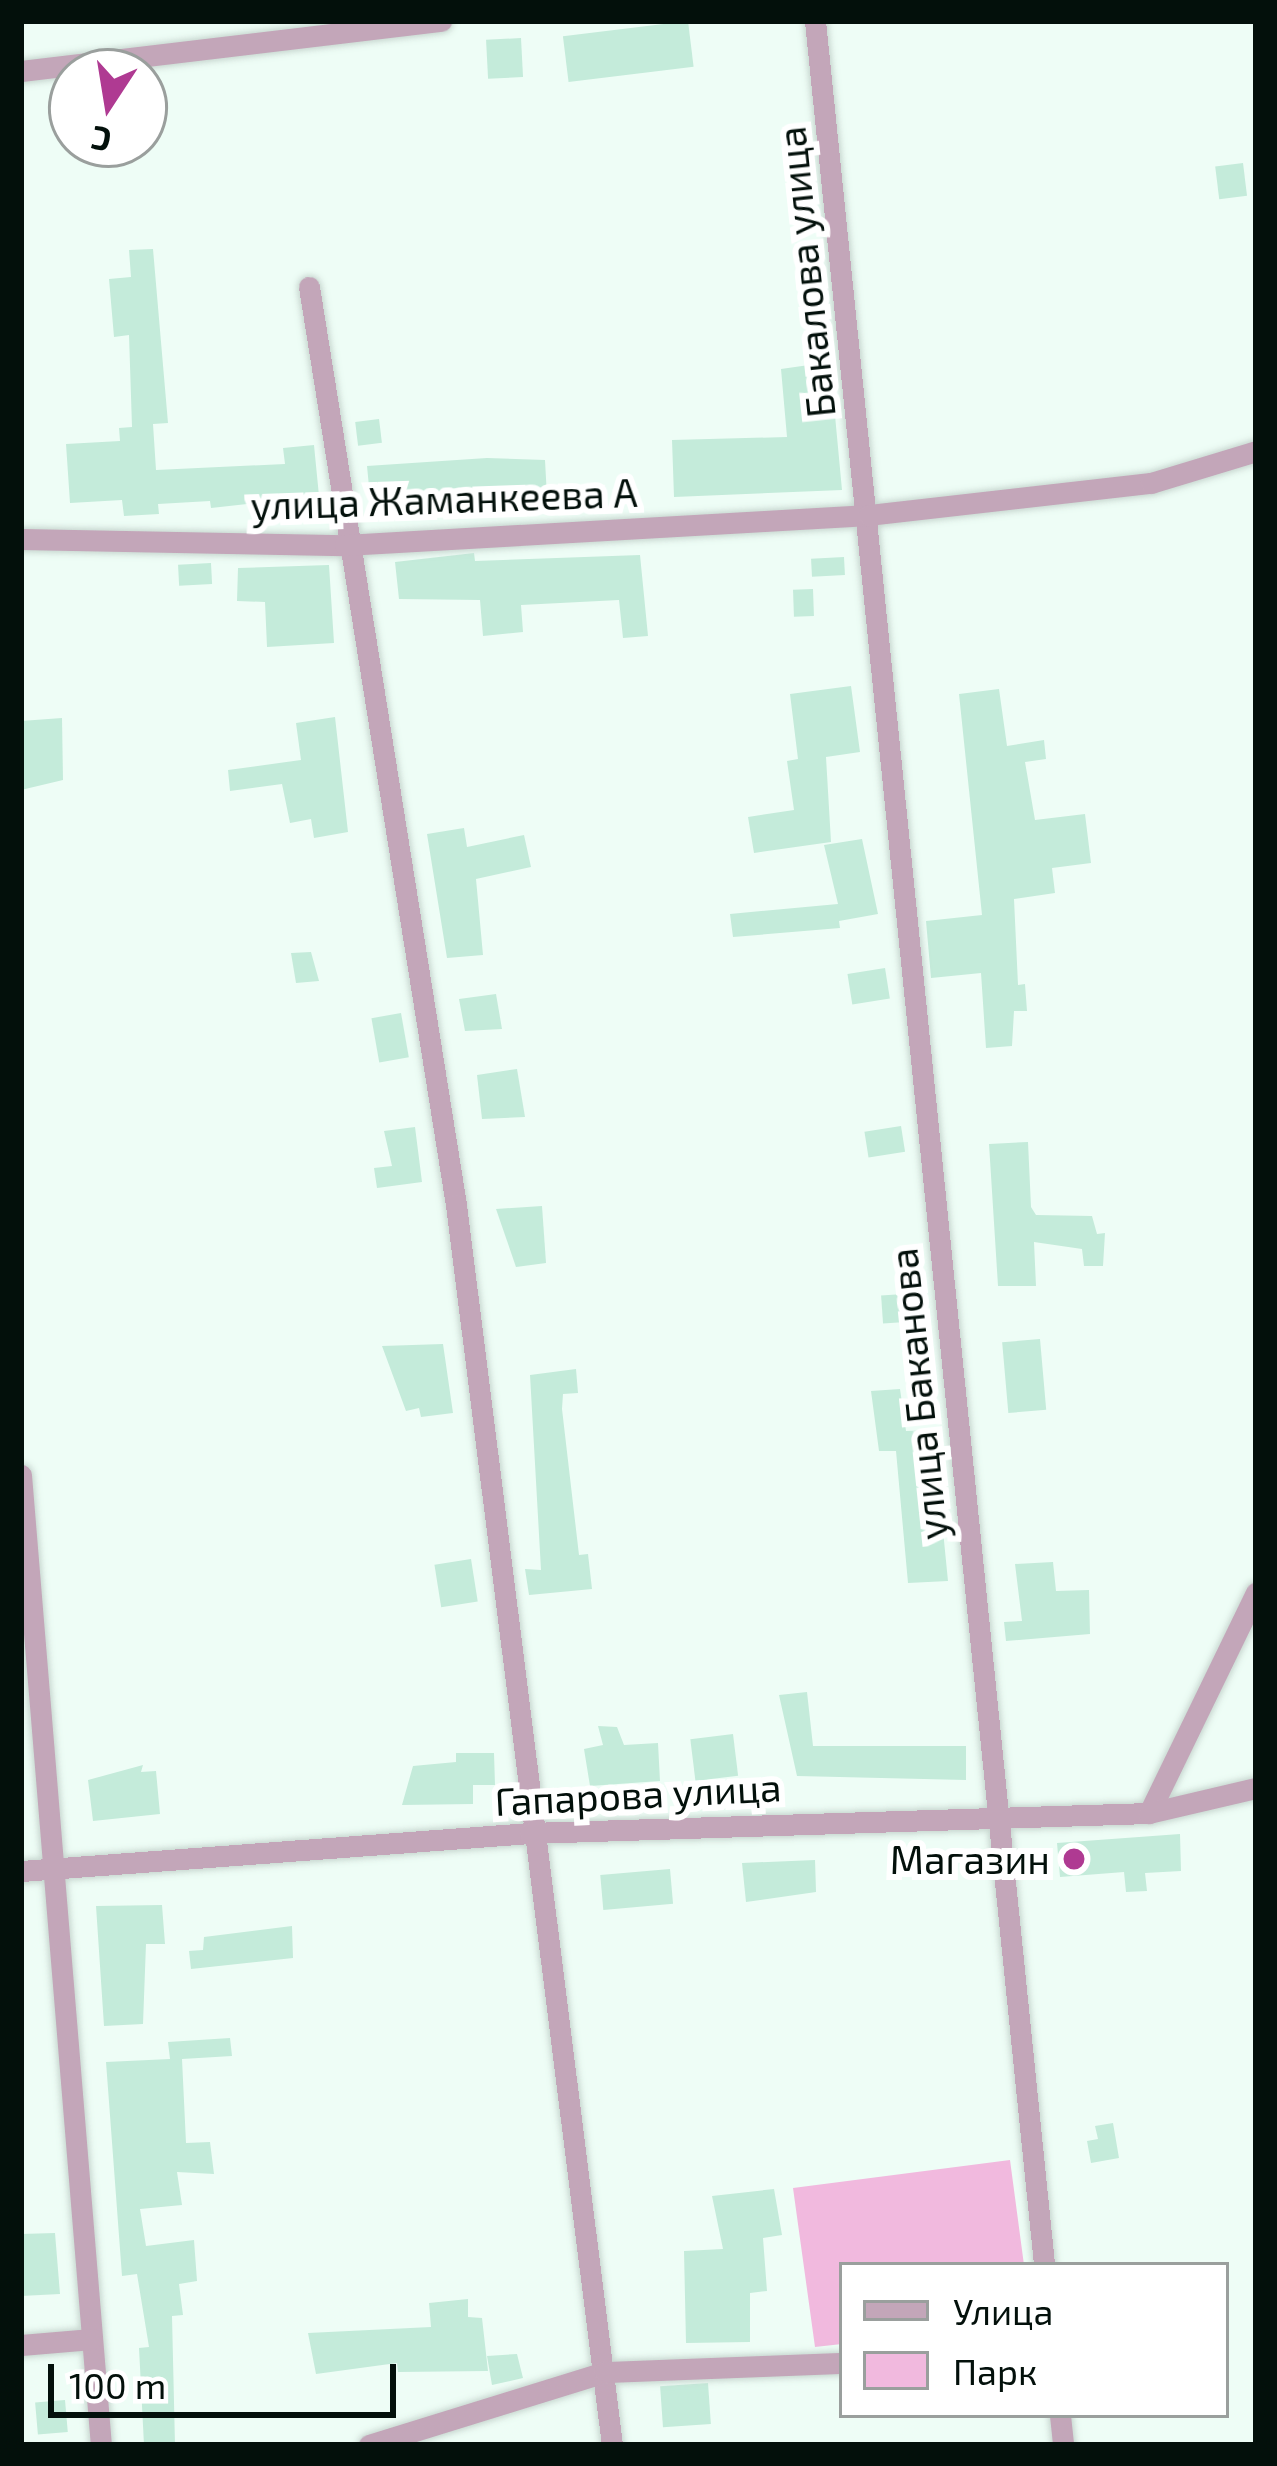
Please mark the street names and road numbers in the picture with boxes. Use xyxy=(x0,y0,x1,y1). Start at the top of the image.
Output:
street label: Бакалова улица xyxy=(767,124,845,420)
street label: улица Жаманкеева А xyxy=(250,469,638,529)
street label: улица Баканова xyxy=(879,1246,957,1542)
street label: Гапарова улица xyxy=(493,1763,783,1825)

